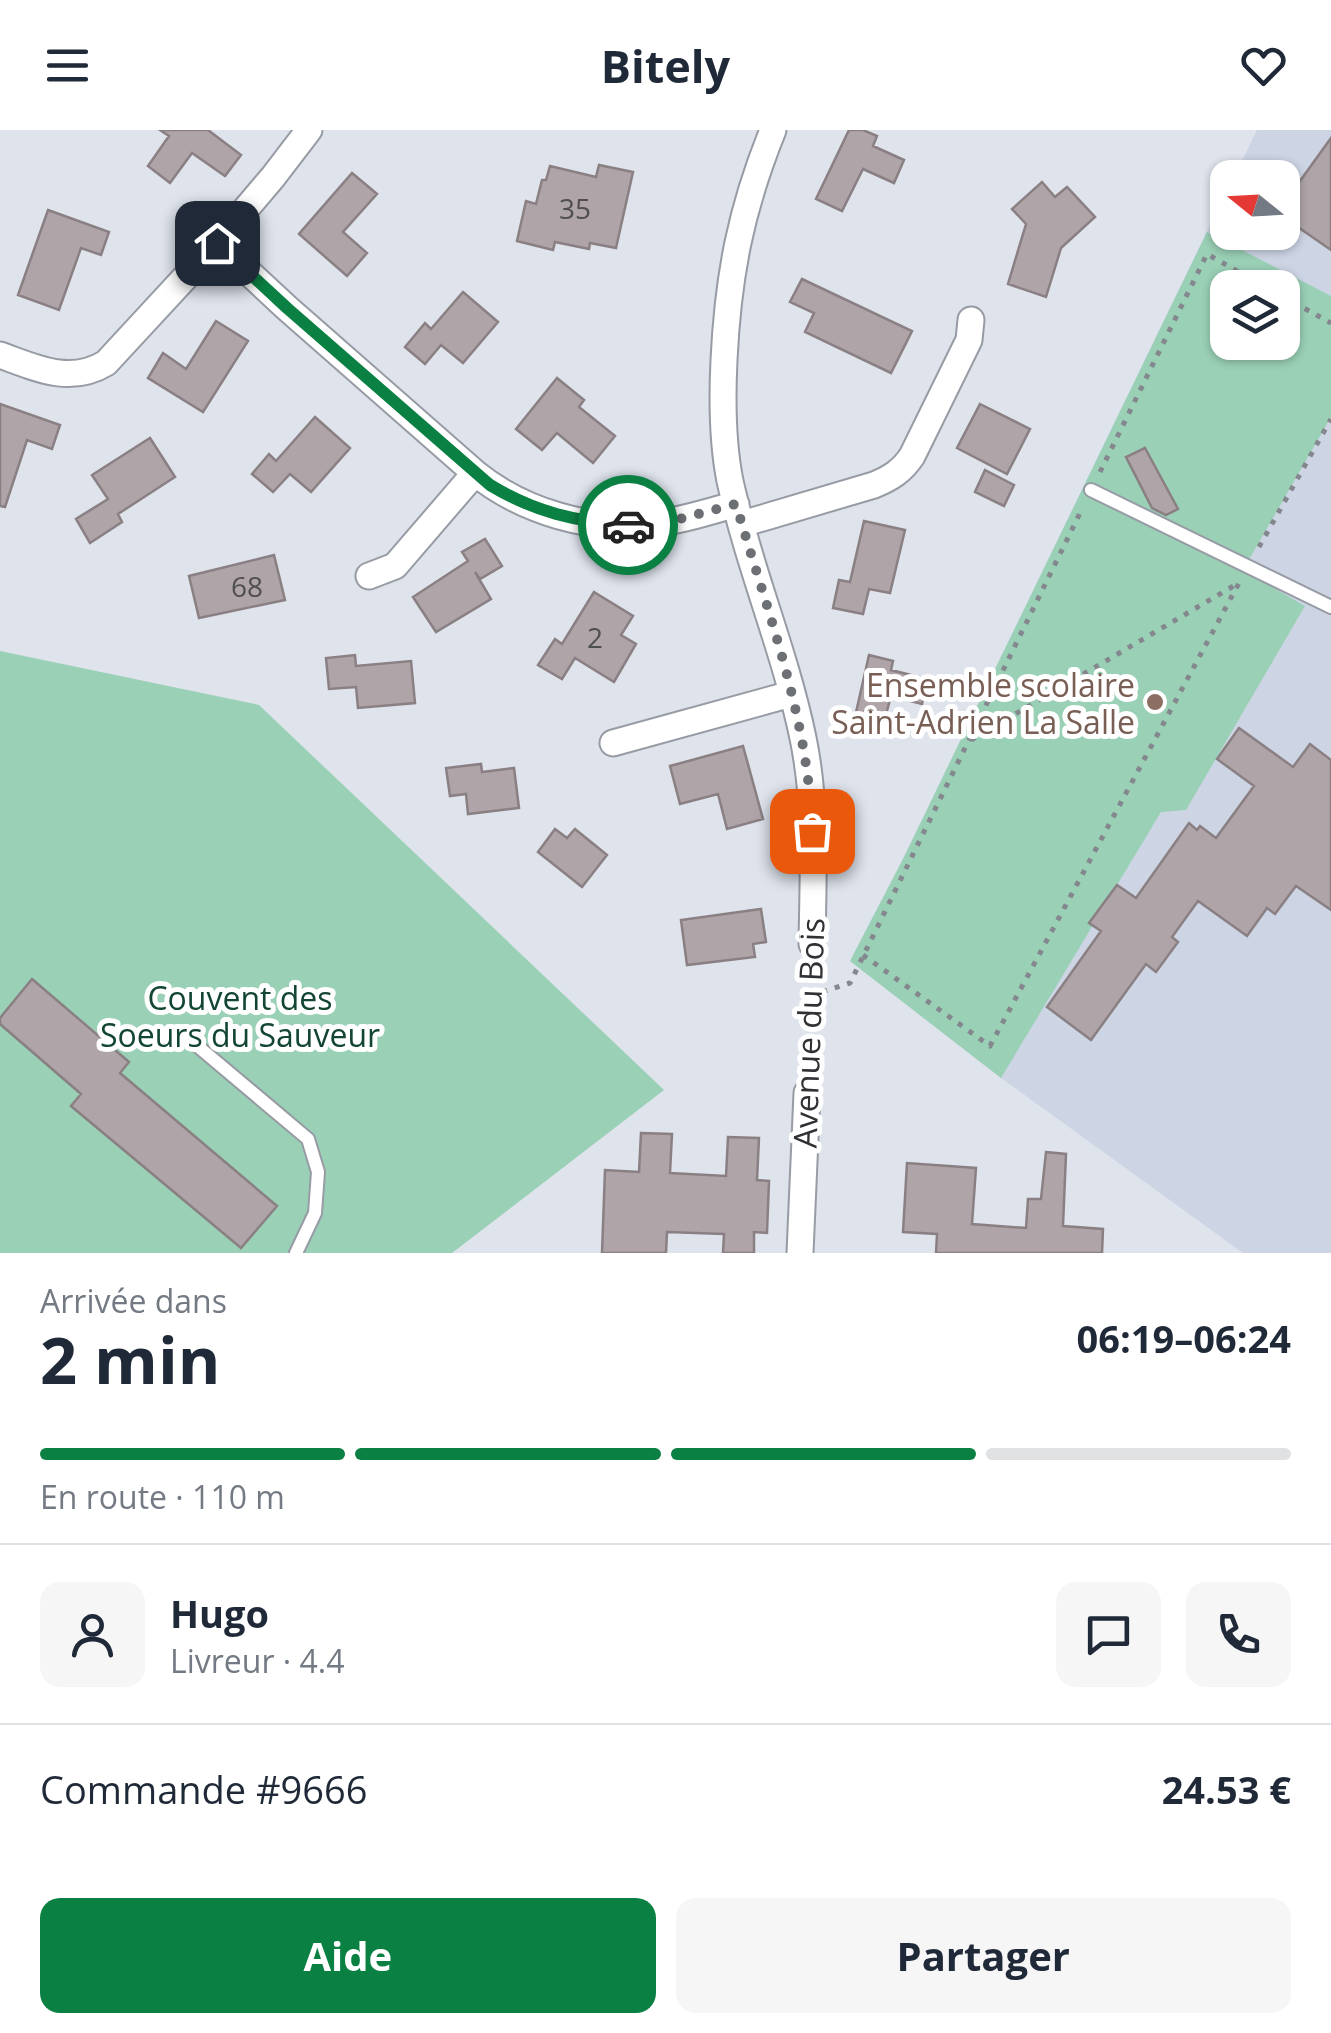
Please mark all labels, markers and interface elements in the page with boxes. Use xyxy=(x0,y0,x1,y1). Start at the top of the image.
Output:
text: Bitely xyxy=(601,35,730,96)
icon: menu xyxy=(40,38,95,93)
icon: heart xyxy=(1236,38,1291,93)
north arrow xyxy=(1210,160,1300,250)
map controls xyxy=(1210,160,1300,360)
house number: 35 xyxy=(559,189,591,227)
pin xyxy=(175,201,260,286)
icon: home xyxy=(190,216,245,271)
button: layers xyxy=(1210,270,1300,360)
courier xyxy=(578,475,678,575)
icon: car xyxy=(601,498,656,553)
house number: 68 xyxy=(231,567,263,605)
house number: 2 xyxy=(587,618,603,656)
place label: Ensemble scolaire Saint-Adrien La Salle xyxy=(831,663,1135,743)
marker: Ensemble scolaire Saint-Adrien La Salle xyxy=(1144,691,1166,713)
pin xyxy=(770,789,855,874)
icon: bag xyxy=(785,804,840,859)
street label: Avenue du Bois xyxy=(782,917,834,1149)
park label: Couvent des Soeurs du Sauveur xyxy=(100,976,380,1056)
text: Arrivée dans xyxy=(40,1279,227,1322)
text: 06:19–06:24 xyxy=(1077,1312,1291,1364)
text: 2 min xyxy=(40,1315,220,1403)
text: En route · 110 m xyxy=(40,1475,285,1518)
button: person xyxy=(40,1582,145,1687)
button: chat xyxy=(1056,1582,1161,1687)
button: phone xyxy=(1186,1582,1291,1687)
text: Hugo xyxy=(170,1587,269,1639)
text: Livreur · 4.4 xyxy=(170,1639,345,1682)
text: Commande #9666 xyxy=(40,1763,368,1815)
text: 24.53 € xyxy=(1162,1763,1291,1815)
button: Aide xyxy=(40,1898,656,2013)
button: Partager xyxy=(676,1898,1291,2013)

